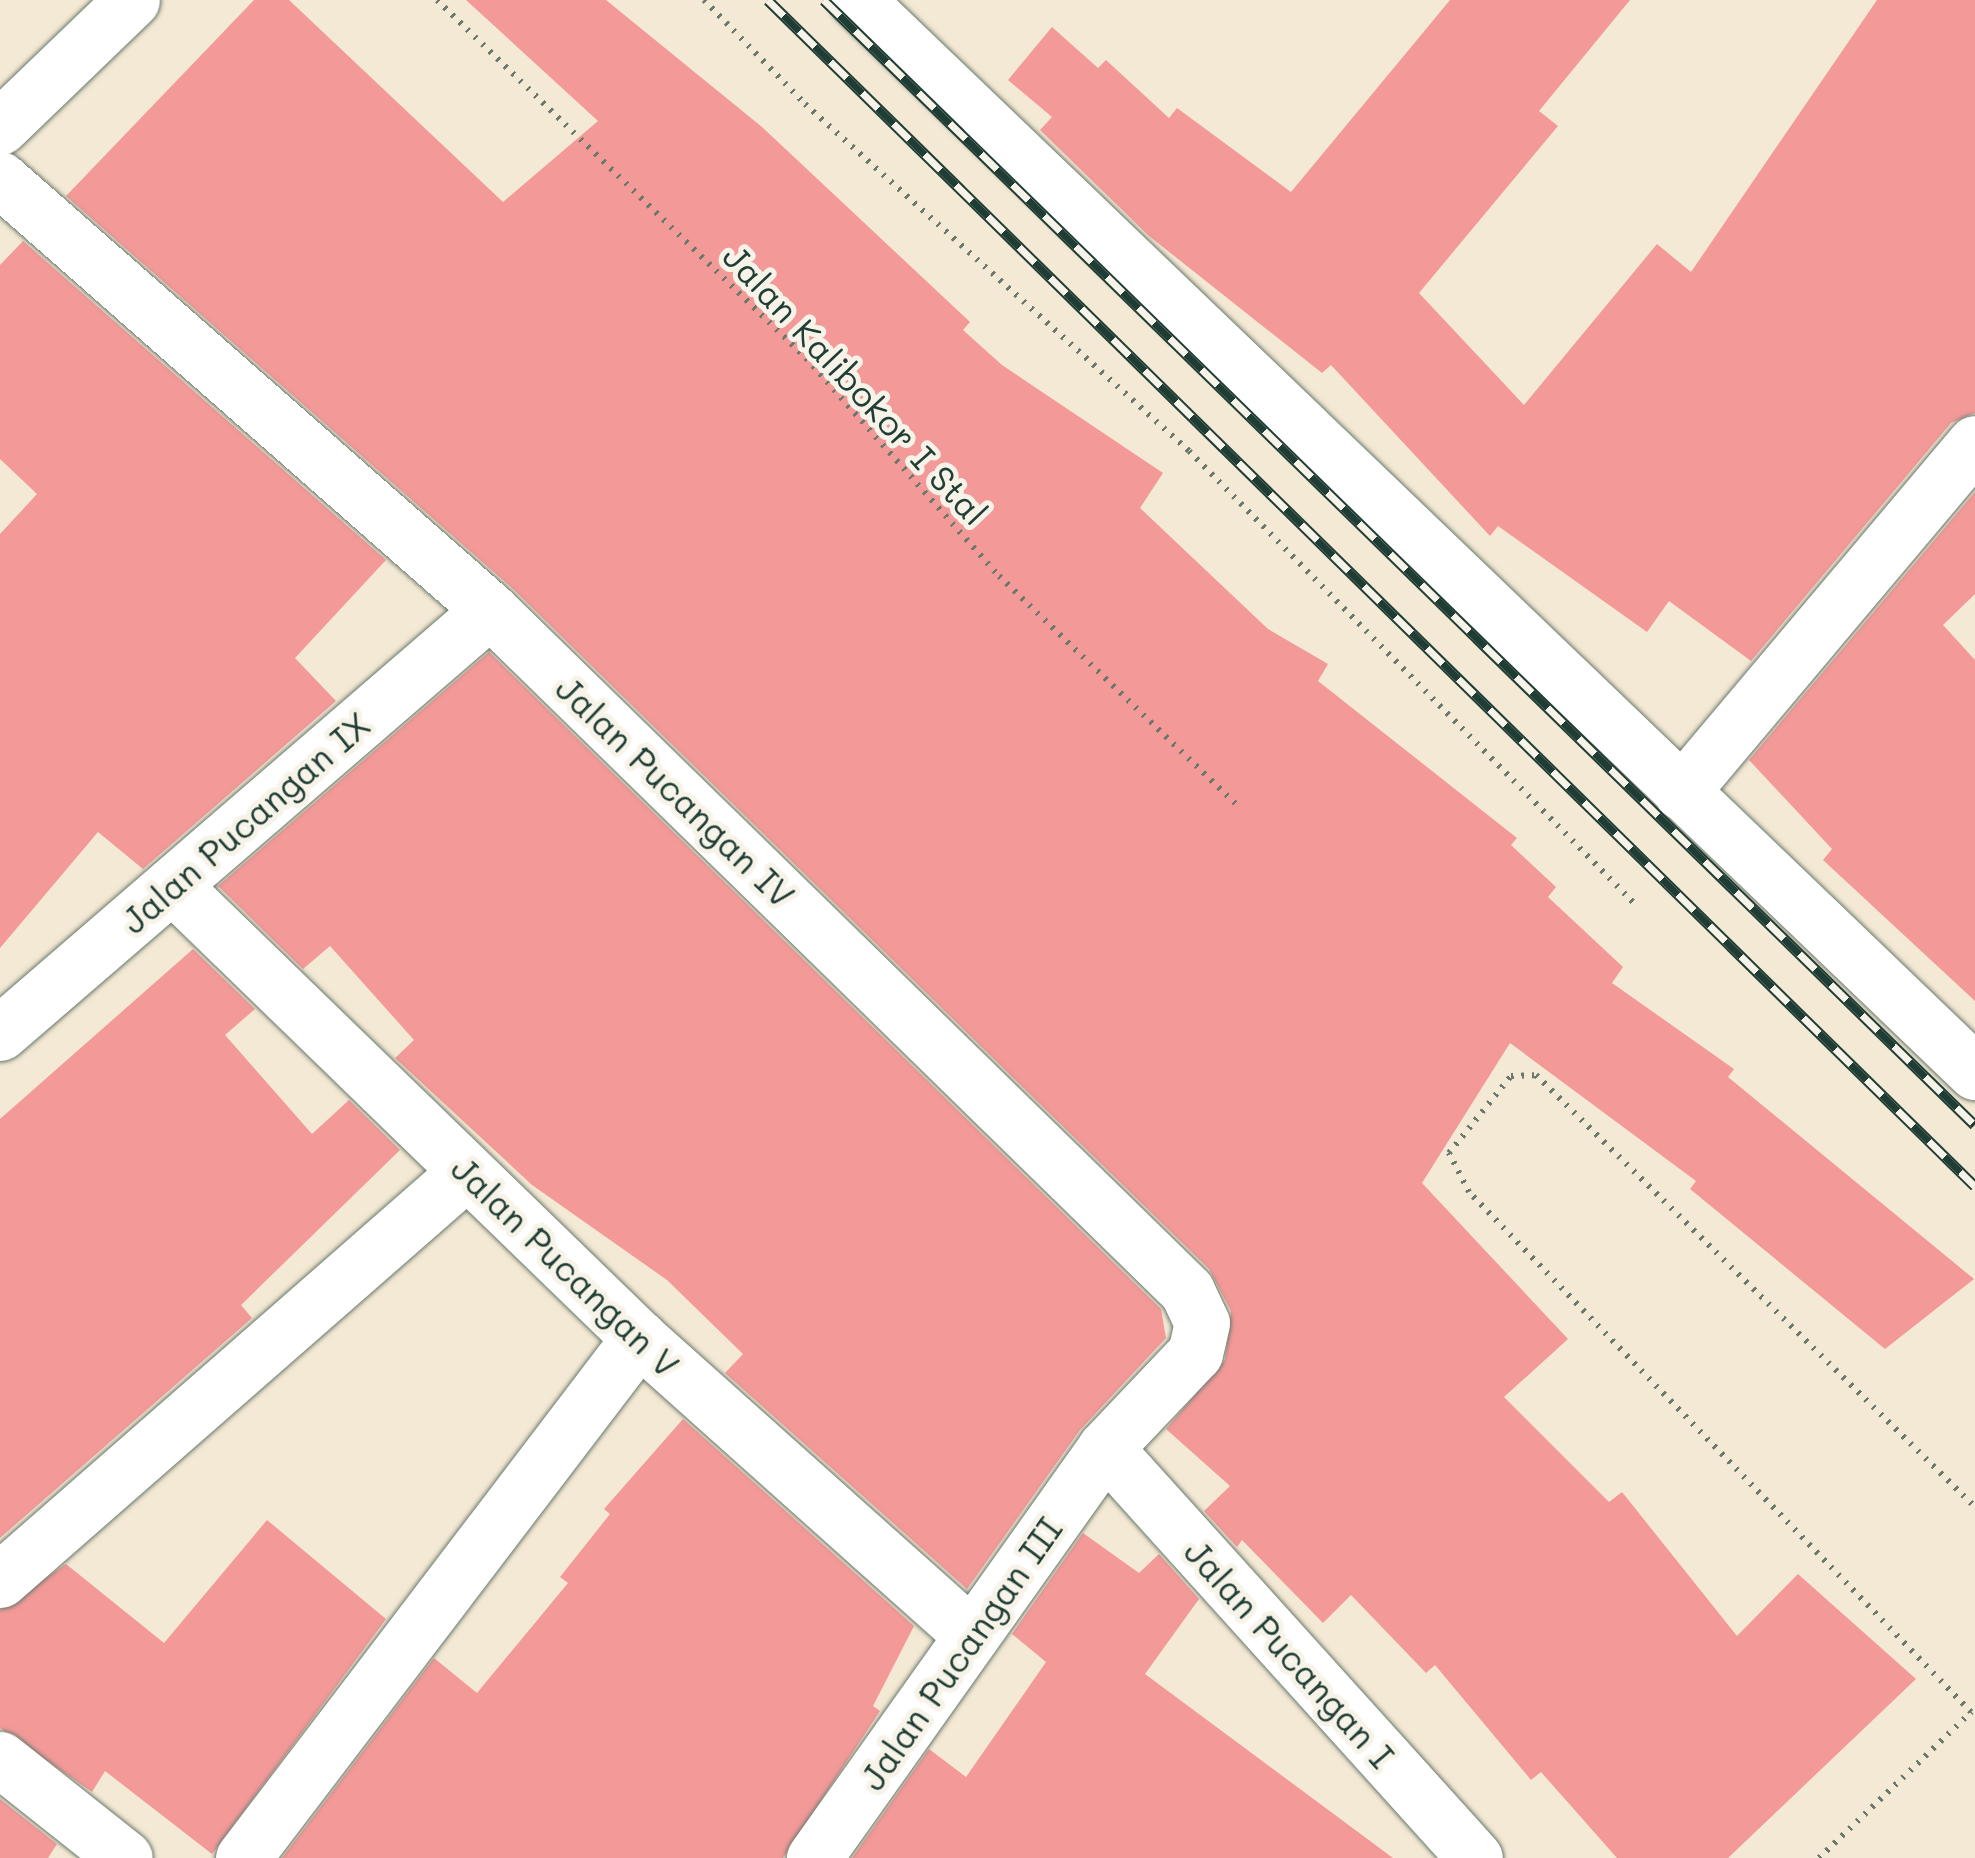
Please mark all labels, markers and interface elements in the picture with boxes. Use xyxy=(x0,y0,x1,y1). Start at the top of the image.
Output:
street label: Jalan Kalibokor I Stal xyxy=(715,235,997,533)
street label: Jalan Pucangan IV xyxy=(548,666,804,916)
street label: Jalan Pucangan IX xyxy=(112,703,378,941)
street label: Jalan Pucangan V xyxy=(444,1147,688,1385)
street label: Jalan Pucangan III xyxy=(850,1509,1070,1797)
street label: Jalan Pucangan I xyxy=(1177,1530,1403,1776)

